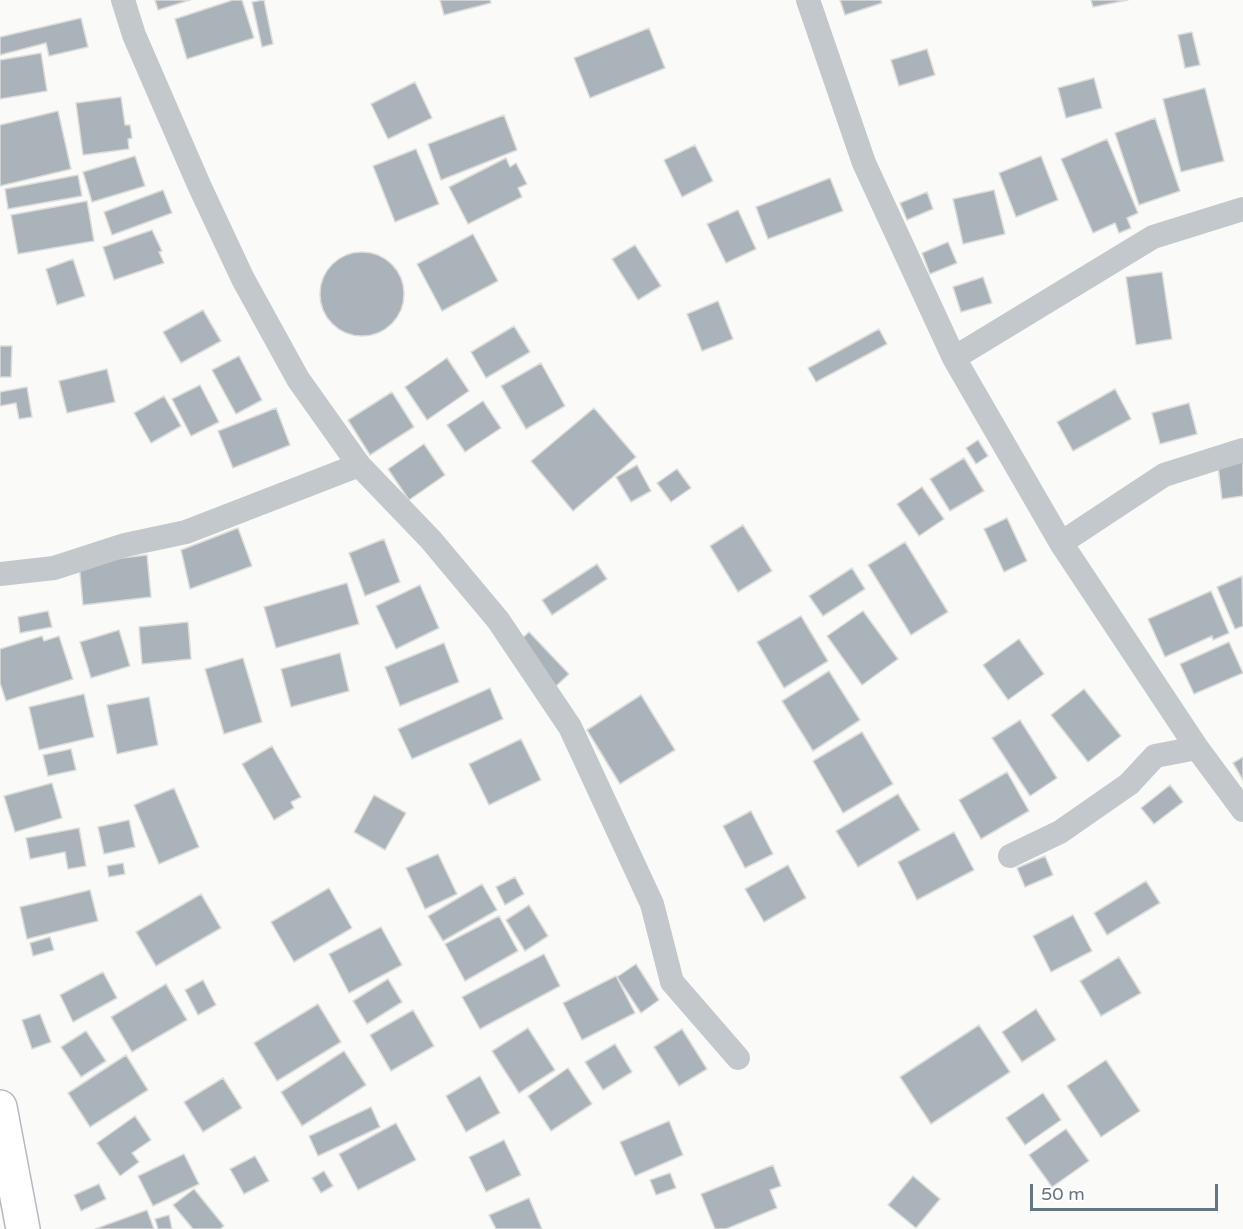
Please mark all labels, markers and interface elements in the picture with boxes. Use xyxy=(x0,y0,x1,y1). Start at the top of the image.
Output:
scale bar xyxy=(1033,1172,1220,1210)
text: 50 m xyxy=(1041,1183,1085,1205)

